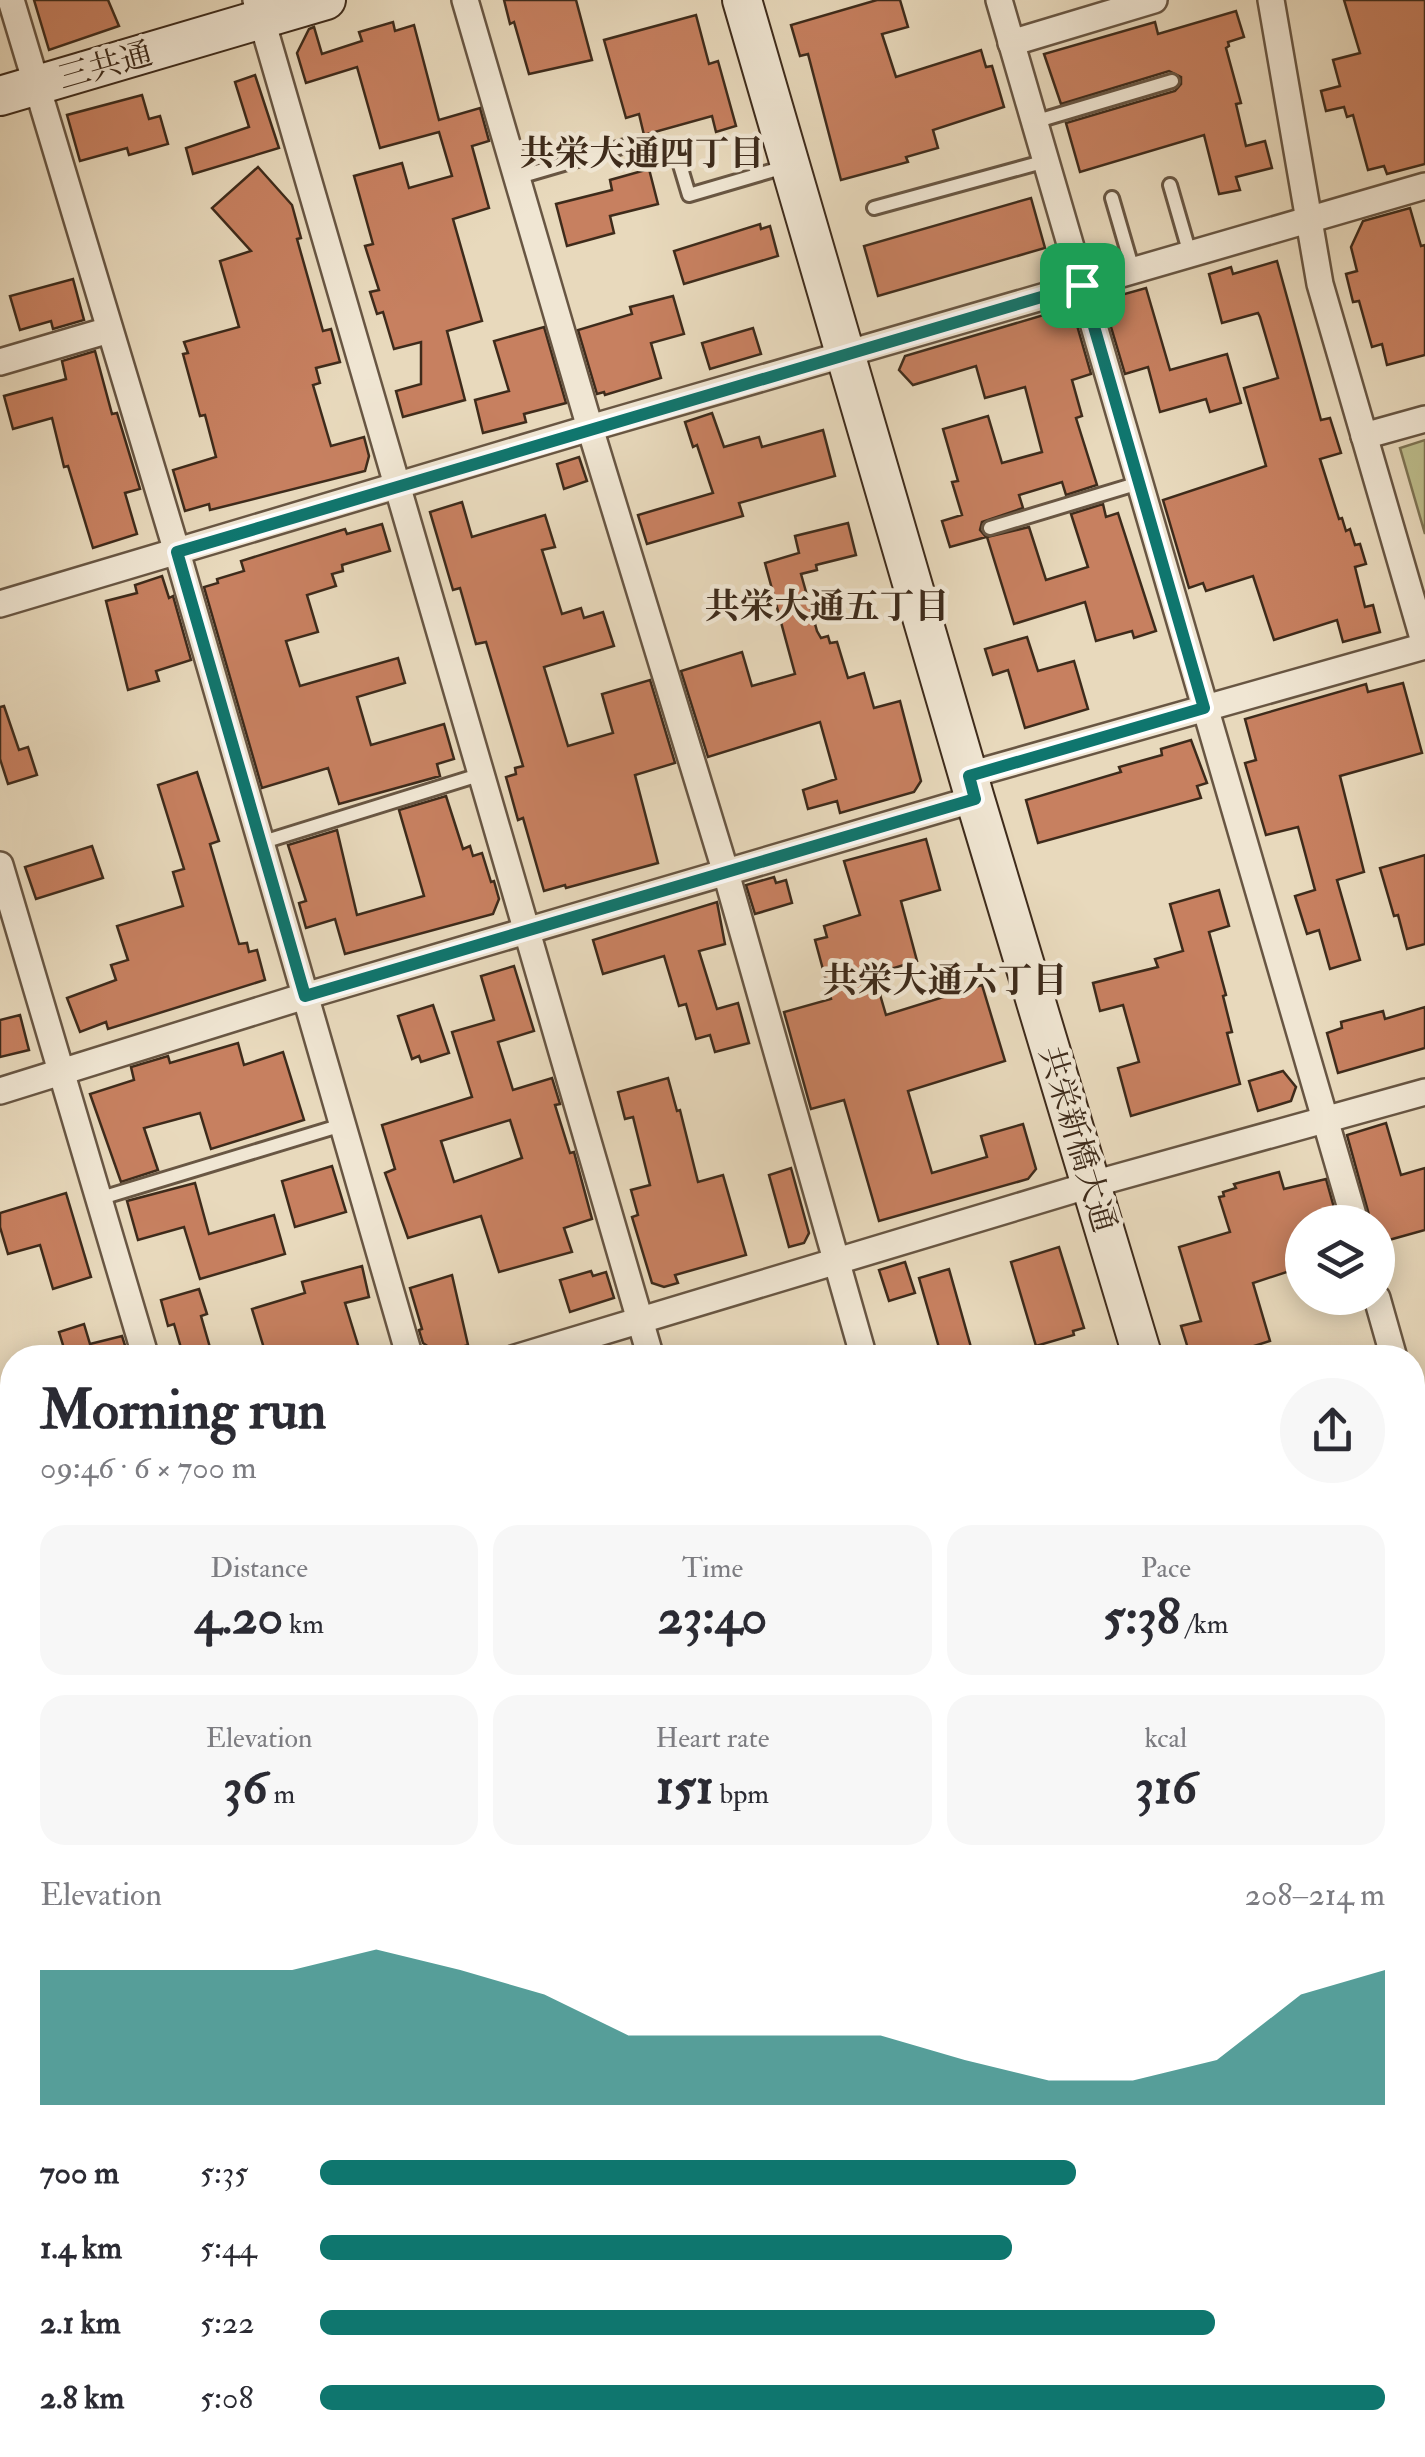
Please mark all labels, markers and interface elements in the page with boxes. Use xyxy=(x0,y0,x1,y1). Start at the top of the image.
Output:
street label: 三共通 xyxy=(54,34,157,98)
district label: 共栄大通四丁目 xyxy=(519,132,765,176)
pin xyxy=(1040,243,1125,328)
icon: arrive xyxy=(1055,258,1110,313)
district label: 共栄大通五丁目 xyxy=(704,585,950,629)
district label: 共栄大通六丁目 xyxy=(822,959,1068,1003)
street label: 共栄新橋大通 xyxy=(1030,1042,1124,1237)
map controls xyxy=(1285,1205,1395,1315)
button: layers xyxy=(1285,1205,1395,1315)
text: Morning run xyxy=(40,1376,326,1445)
button: share xyxy=(1280,1378,1385,1483)
text: 09:46 · 6 × 700 m xyxy=(40,1448,257,1488)
text: Distance xyxy=(210,1551,308,1586)
text: Time xyxy=(682,1551,743,1586)
text: Pace xyxy=(1141,1551,1191,1586)
text: 4.20 xyxy=(194,1586,283,1649)
text: 23:40 xyxy=(658,1586,767,1649)
text: 5:38 xyxy=(1103,1586,1180,1649)
text: km xyxy=(283,1607,324,1642)
text: /km xyxy=(1180,1607,1228,1642)
text: Elevation xyxy=(206,1721,313,1756)
text: Heart rate xyxy=(656,1721,769,1756)
text: kcal xyxy=(1144,1721,1187,1756)
text: 36 xyxy=(223,1756,268,1819)
text: 151 xyxy=(656,1756,714,1819)
text: 316 xyxy=(1135,1756,1197,1819)
text: m xyxy=(268,1777,295,1812)
text: bpm xyxy=(714,1777,769,1812)
text: Elevation xyxy=(40,1875,162,1915)
text: 208–214 m xyxy=(1245,1875,1385,1915)
text: 700 m xyxy=(40,2153,119,2193)
text: 5:35 xyxy=(200,2153,248,2193)
text: 1.4 km xyxy=(40,2228,122,2268)
text: 5:44 xyxy=(200,2228,256,2268)
text: 2.1 km xyxy=(40,2303,121,2343)
text: 5:22 xyxy=(200,2303,254,2343)
text: 2.8 km xyxy=(40,2378,124,2418)
text: 5:08 xyxy=(200,2378,253,2418)

